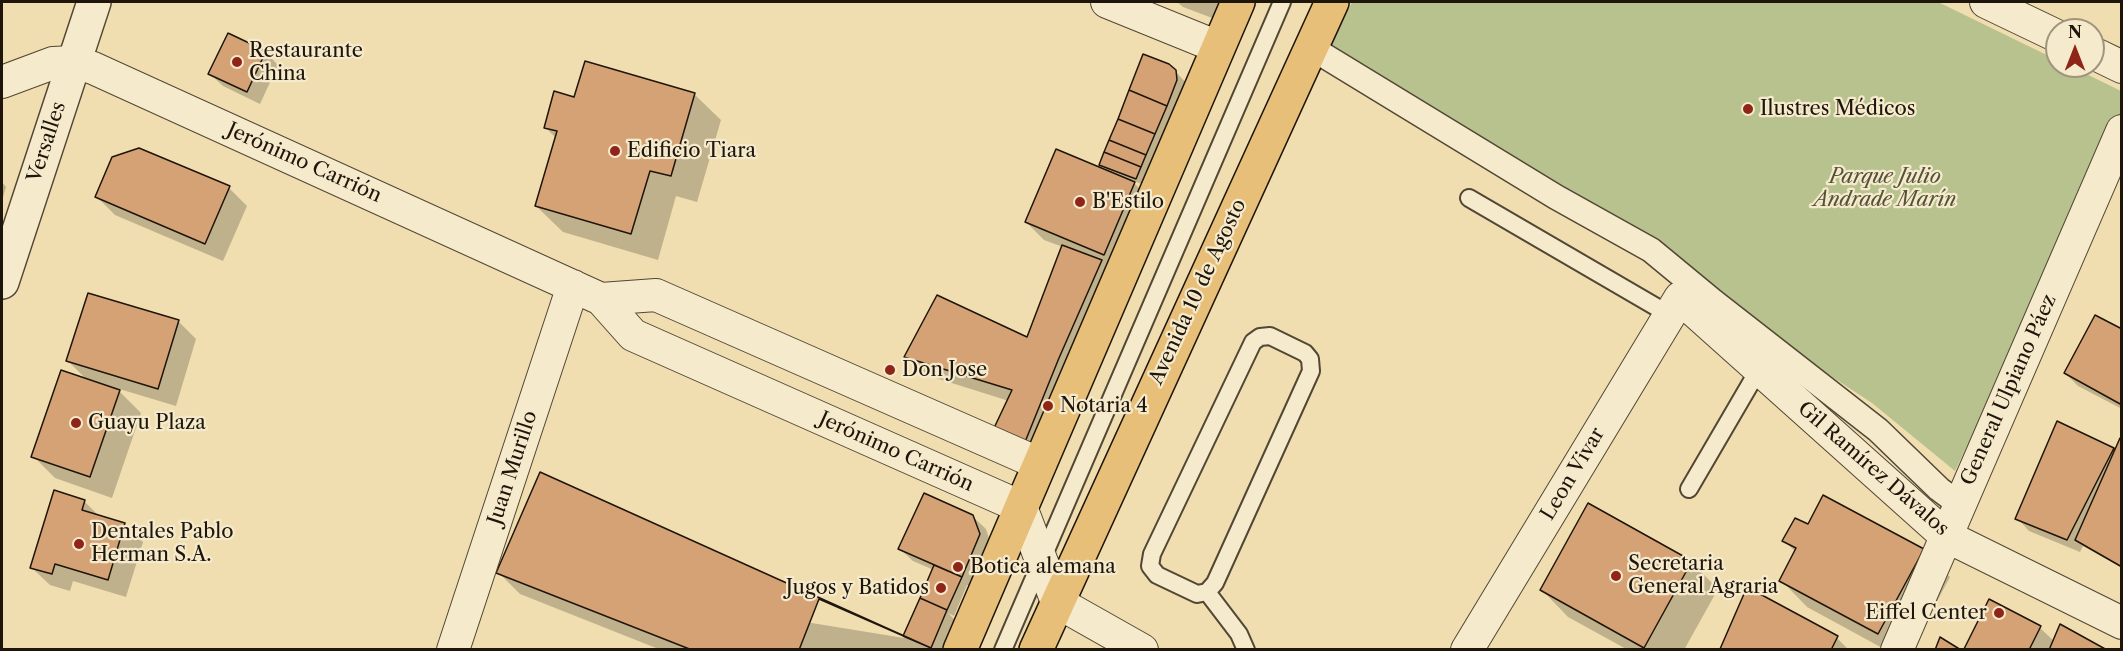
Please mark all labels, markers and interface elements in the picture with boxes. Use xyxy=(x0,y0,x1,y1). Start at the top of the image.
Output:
north arrow xyxy=(2045,18,2105,78)
text: N xyxy=(2068,22,2082,42)
place label: Restaurante China xyxy=(249,39,363,86)
marker: Restaurante China xyxy=(230,55,244,69)
place label: Ilustres Médicos xyxy=(1760,97,1916,121)
street label: Versalles xyxy=(23,99,71,185)
marker: Ilustres Médicos xyxy=(1741,102,1755,116)
street label: Jerónimo Carrión xyxy=(223,118,385,208)
place label: Edificio Tiara xyxy=(627,139,756,163)
marker: Edificio Tiara xyxy=(608,144,622,158)
park label: Parque Julio Andrade Marín xyxy=(1814,165,1956,212)
place label: B'Estilo xyxy=(1092,190,1164,214)
marker: B'Estilo xyxy=(1073,195,1087,209)
street label: Avenida 10 de Agosto xyxy=(1144,195,1252,389)
street label: General Ulpiano Páez xyxy=(1956,291,2062,489)
place label: Don Jose xyxy=(902,358,987,382)
marker: Don Jose xyxy=(883,363,897,377)
place label: Notaria 4 xyxy=(1060,394,1148,418)
street label: Gil Ramírez Dávalos xyxy=(1793,397,1953,541)
marker: Notaria 4 xyxy=(1041,399,1055,413)
street label: Jerónimo Carrión xyxy=(815,407,977,497)
street label: Juan Murillo xyxy=(483,408,543,528)
place label: Guayu Plaza xyxy=(88,411,206,435)
marker: Guayu Plaza xyxy=(69,416,83,430)
street label: Leon Vivar xyxy=(1536,423,1610,525)
place label: Dentales Pablo Herman S.A. xyxy=(91,520,233,567)
marker: Dentales Pablo Herman S.A. xyxy=(72,537,86,551)
place label: Secretaria General Agraria xyxy=(1628,552,1778,599)
place label: Botica alemana xyxy=(970,555,1116,579)
marker: Botica alemana xyxy=(951,560,965,574)
marker: Secretaria General Agraria xyxy=(1609,569,1623,583)
place label: Jugos y Batidos xyxy=(786,576,929,600)
marker: Jugos y Batidos xyxy=(934,581,948,595)
place label: Eiffel Center xyxy=(1865,601,1987,625)
marker: Eiffel Center xyxy=(1992,606,2006,620)

